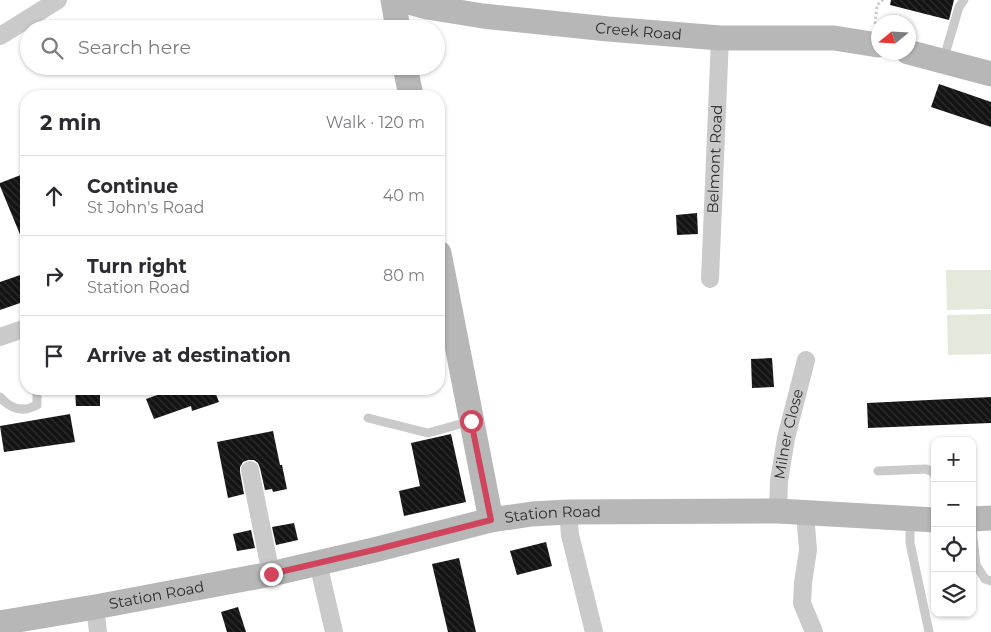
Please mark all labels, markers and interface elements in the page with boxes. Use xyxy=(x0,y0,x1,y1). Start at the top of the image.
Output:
north arrow xyxy=(871,15,916,60)
street label: Creek Road xyxy=(594,18,683,44)
search box xyxy=(20,20,445,75)
icon: search xyxy=(38,34,66,62)
text: Search here xyxy=(78,36,191,59)
street label: Belmont Road xyxy=(703,104,726,214)
text: 2 min xyxy=(40,110,101,135)
text: Walk · 120 m xyxy=(326,113,425,132)
text: Continue xyxy=(87,175,178,198)
icon: ahead xyxy=(40,182,68,210)
text: 40 m xyxy=(383,186,425,205)
text: St John's Road xyxy=(87,198,204,217)
text: Turn right xyxy=(87,255,187,278)
icon: right xyxy=(40,262,68,290)
text: 80 m xyxy=(383,266,425,285)
text: Station Road xyxy=(87,278,190,297)
icon: arrive xyxy=(40,342,68,370)
text: Arrive at destination xyxy=(87,344,291,367)
street label: Milner Close xyxy=(769,387,807,481)
route start xyxy=(460,410,483,433)
map controls xyxy=(931,437,976,617)
button: + xyxy=(931,437,976,482)
button: − xyxy=(931,482,976,527)
street label: Station Road xyxy=(503,502,601,527)
button: locate xyxy=(931,527,976,572)
route end xyxy=(260,563,283,586)
button: layers xyxy=(931,572,976,617)
street label: Station Road xyxy=(107,577,206,613)

